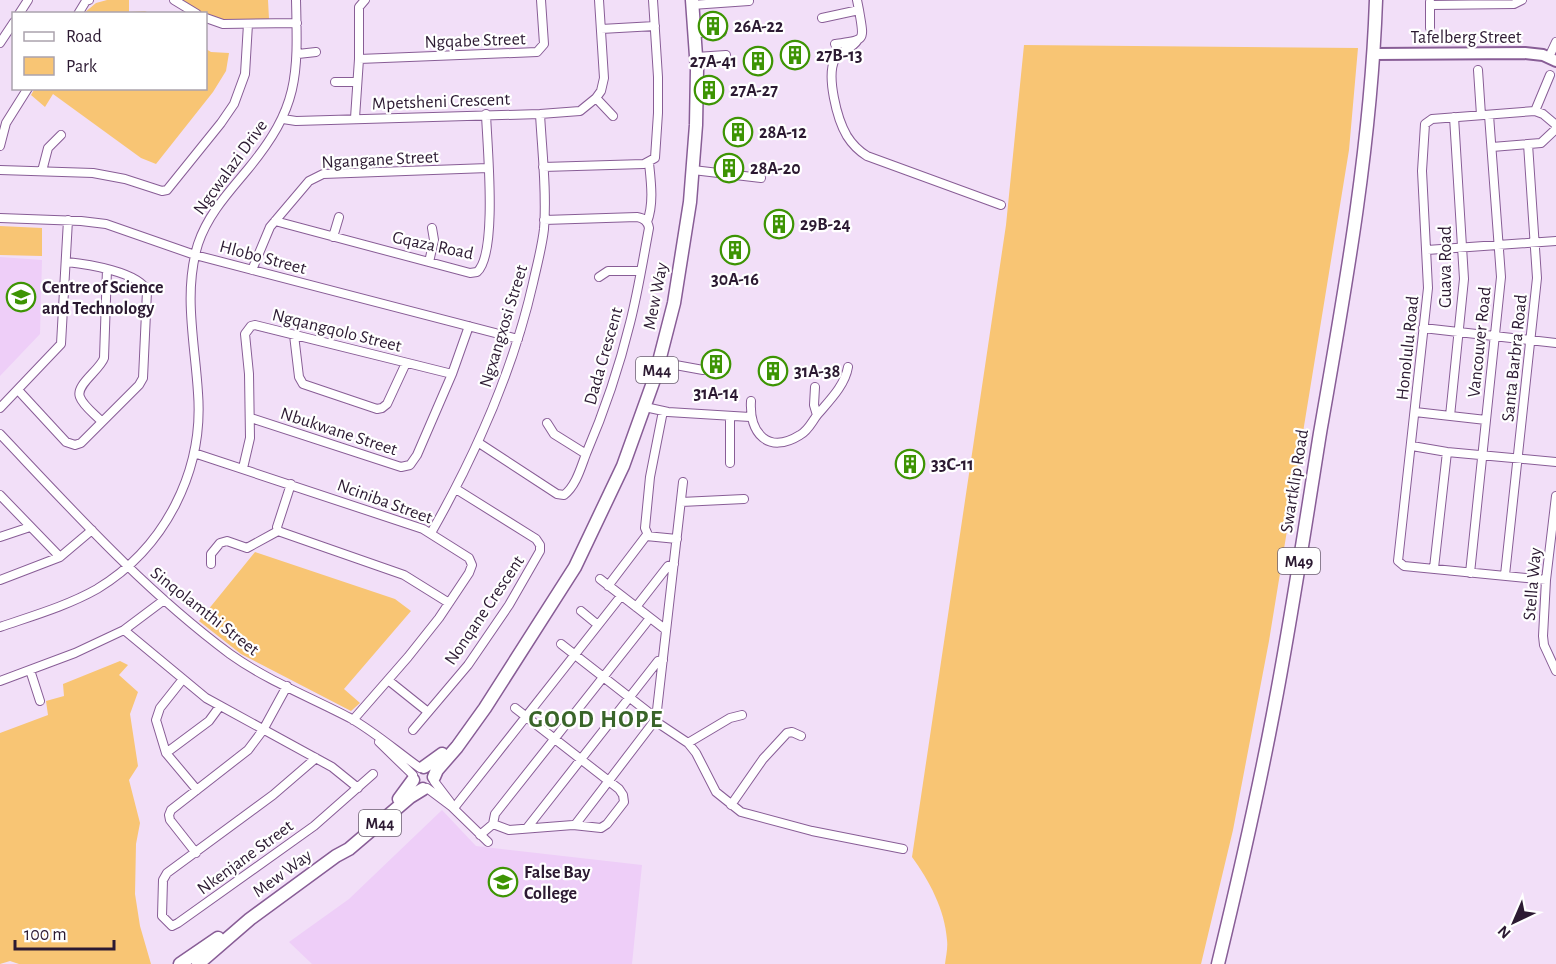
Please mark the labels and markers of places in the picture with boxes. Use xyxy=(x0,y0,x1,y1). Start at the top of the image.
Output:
building icon: 26A-22 xyxy=(697,10,729,42)
place label: 26A-22 xyxy=(734,18,784,36)
building icon: 27B-13 xyxy=(779,39,811,71)
building icon: 27A-41 xyxy=(742,45,774,77)
place label: 27B-13 xyxy=(816,47,863,65)
place label: 27A-41 xyxy=(690,53,737,71)
building icon: 27A-27 xyxy=(693,74,725,106)
place label: 27A-27 xyxy=(730,82,778,100)
building icon: 28A-12 xyxy=(722,116,754,148)
place label: 28A-12 xyxy=(759,124,807,142)
building icon: 28A-20 xyxy=(713,152,745,184)
place label: 28A-20 xyxy=(750,160,801,178)
building icon: 29B-24 xyxy=(763,208,795,240)
place label: 29B-24 xyxy=(800,216,851,234)
building icon: 30A-16 xyxy=(719,234,751,266)
place label: 30A-16 xyxy=(711,271,759,289)
place label: Centre of Science and Technology xyxy=(42,279,164,318)
school or university icon: Centre of Science and Technology xyxy=(5,281,37,313)
building icon: 31A-14 xyxy=(700,348,732,380)
building icon: 31A-38 xyxy=(757,355,789,387)
place label: 31A-38 xyxy=(794,363,840,381)
place label: 31A-14 xyxy=(693,385,739,403)
building icon: 33C-11 xyxy=(894,448,926,480)
place label: 33C-11 xyxy=(931,456,974,474)
place label: False Bay College xyxy=(524,864,591,903)
school or university icon: False Bay College xyxy=(487,866,519,898)

